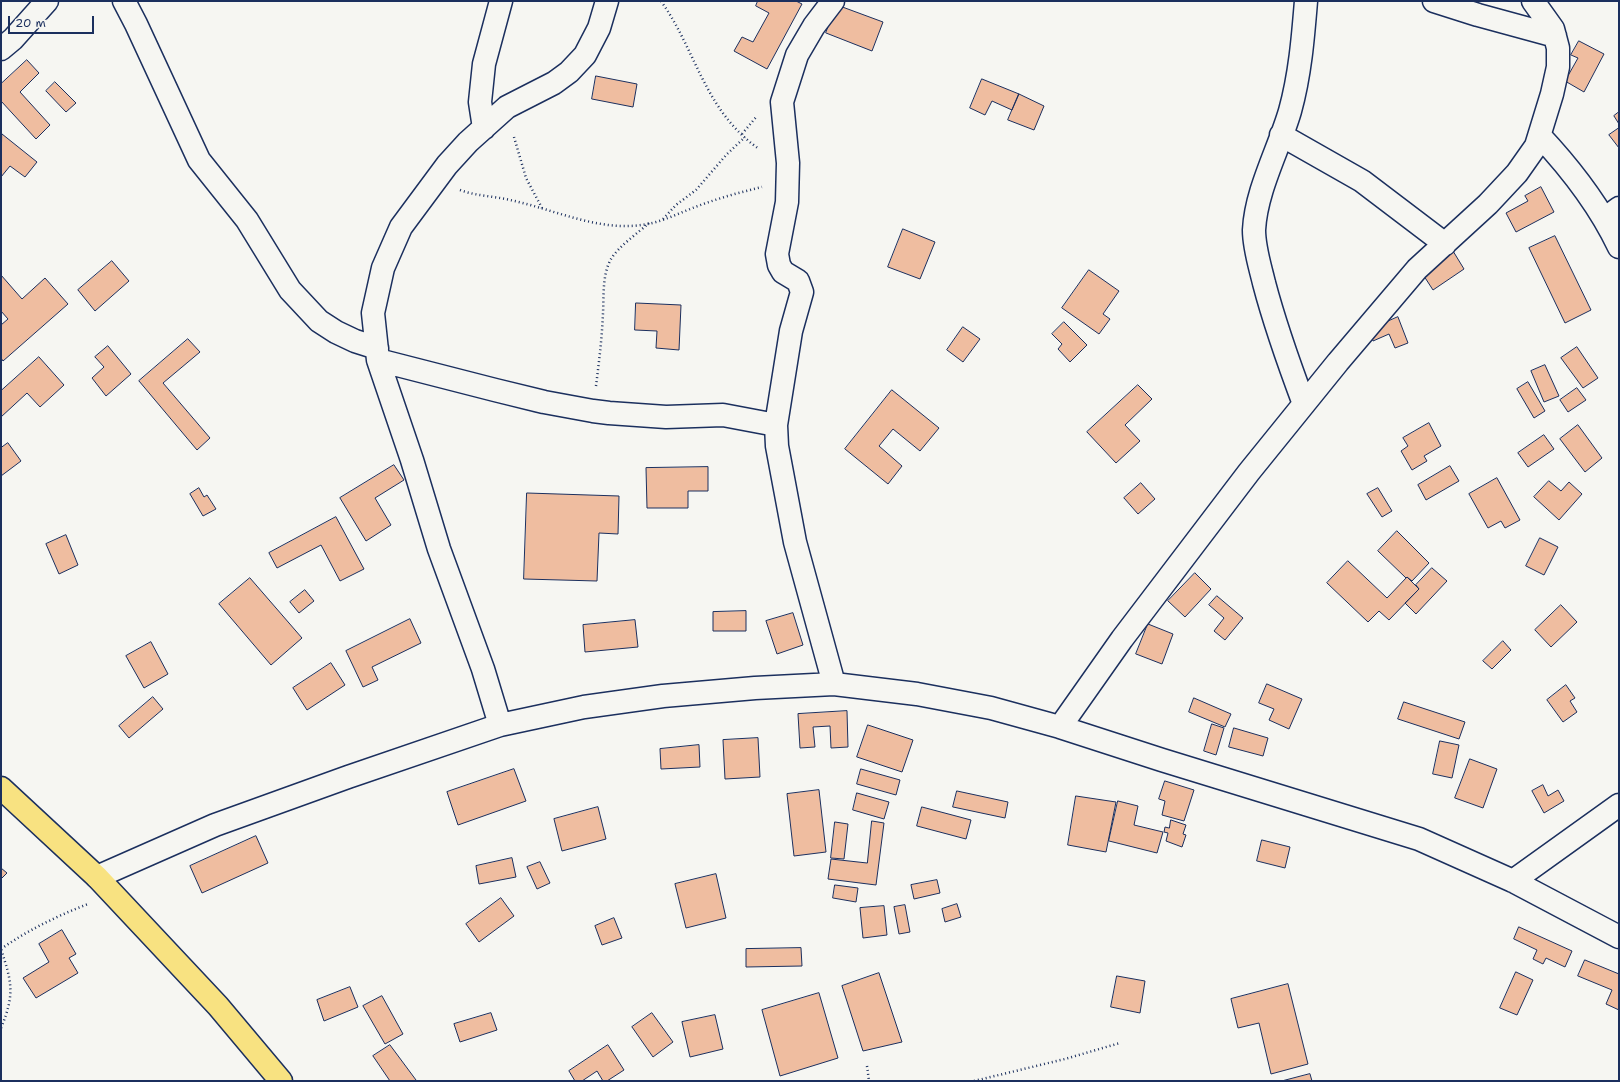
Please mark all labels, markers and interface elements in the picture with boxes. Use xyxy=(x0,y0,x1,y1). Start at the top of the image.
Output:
scale bar xyxy=(10,8,96,34)
text: 20 m xyxy=(15,15,46,31)

